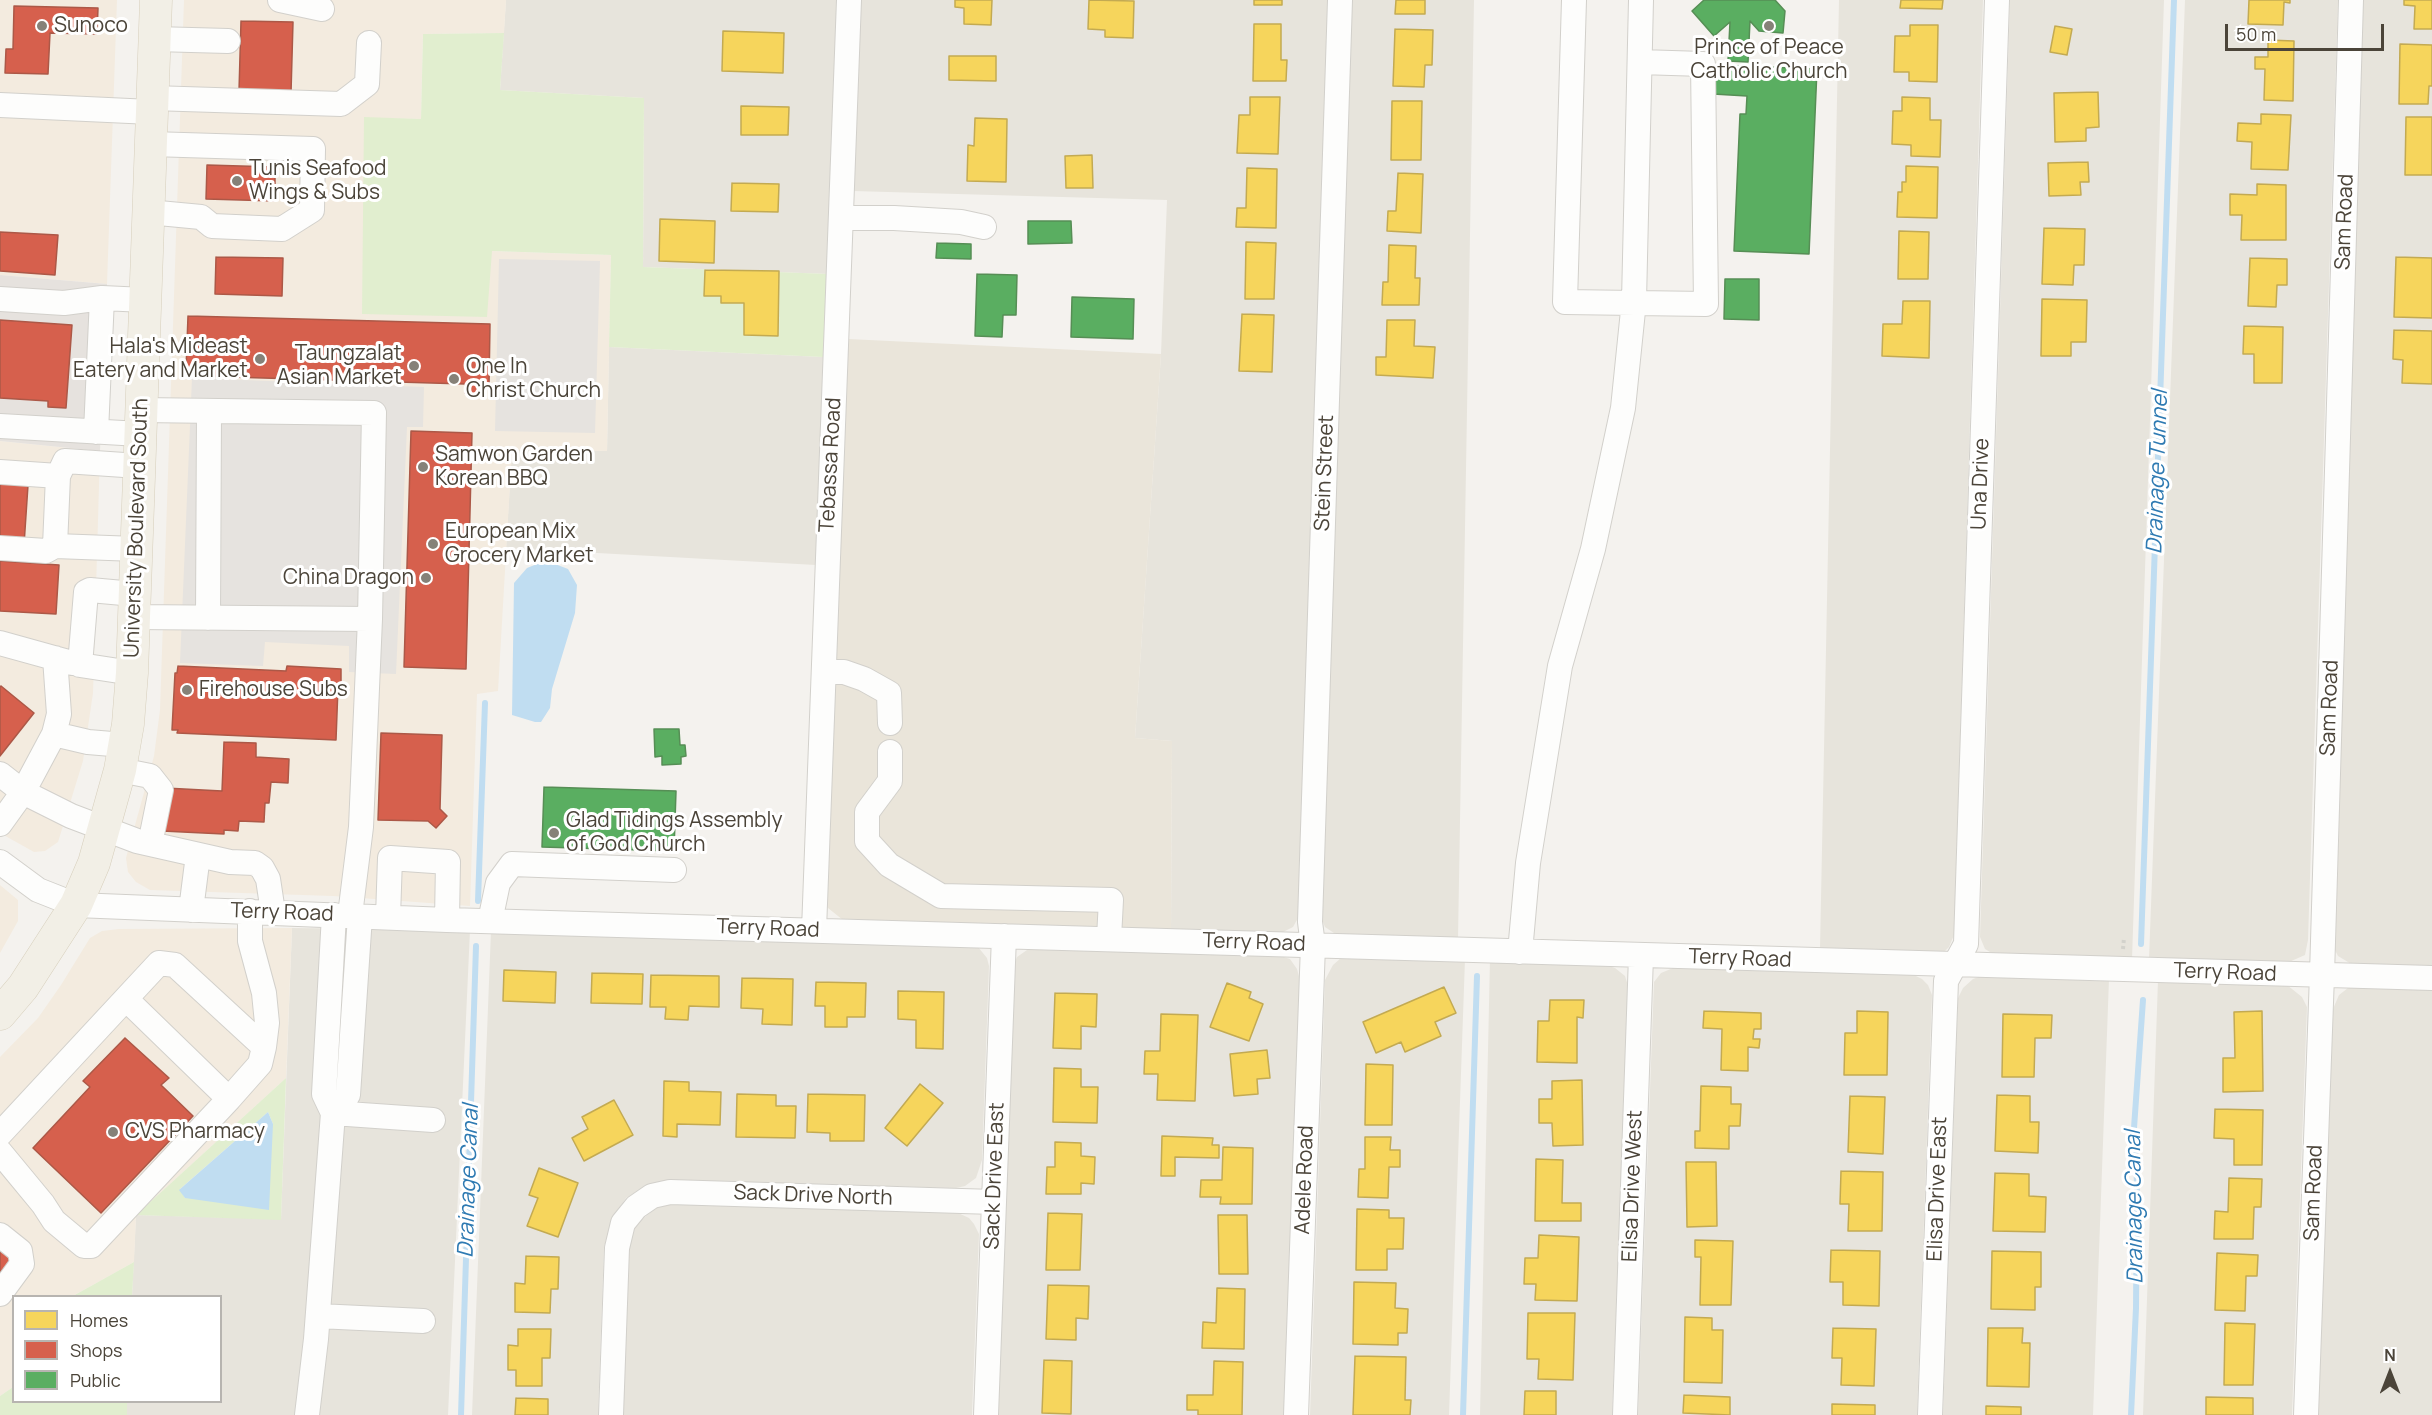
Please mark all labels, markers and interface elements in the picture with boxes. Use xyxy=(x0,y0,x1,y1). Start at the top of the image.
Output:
scale bar xyxy=(2228,12,2387,50)
place label: Sunoco xyxy=(54,13,128,39)
marker: Sunoco xyxy=(35,19,49,33)
marker: Prince of Peace Catholic Church xyxy=(1762,19,1776,33)
text: 50 m xyxy=(2236,22,2276,46)
place label: Prince of Peace Catholic Church xyxy=(1690,35,1848,85)
place label: Tunis Seafood Wings & Subs xyxy=(249,156,387,206)
street label: Sam Road xyxy=(2331,173,2359,271)
marker: Tunis Seafood Wings & Subs xyxy=(230,174,244,188)
place label: Hala's Mideast Eatery and Market xyxy=(73,334,248,384)
place label: Taungzalat Asian Market xyxy=(277,341,402,391)
marker: Hala's Mideast Eatery and Market xyxy=(253,352,267,366)
place label: One In Christ Church xyxy=(466,354,601,404)
marker: Taungzalat Asian Market xyxy=(407,359,421,373)
marker: One In Christ Church xyxy=(447,372,461,386)
water label: Drainage Tunnel xyxy=(2142,389,2174,555)
street label: Tebassa Road xyxy=(815,397,847,533)
street label: University Boulevard South xyxy=(120,398,154,658)
street label: Stein Street xyxy=(1310,414,1340,532)
street label: Una Drive xyxy=(1967,437,1995,531)
place label: Samwon Garden Korean BBQ xyxy=(435,442,593,492)
marker: Samwon Garden Korean BBQ xyxy=(416,460,430,474)
place label: European Mix Grocery Market xyxy=(445,519,594,569)
marker: European Mix Grocery Market xyxy=(426,537,440,551)
place label: China Dragon xyxy=(283,565,414,591)
marker: China Dragon xyxy=(419,571,433,585)
street label: Sam Road xyxy=(2316,659,2344,757)
place label: Firehouse Subs xyxy=(199,677,348,703)
marker: Firehouse Subs xyxy=(180,683,194,697)
place label: Glad Tidings Assembly of God Church xyxy=(566,808,782,858)
marker: Glad Tidings Assembly of God Church xyxy=(547,826,561,840)
street label: Terry Road xyxy=(230,899,334,927)
street label: Terry Road xyxy=(716,915,820,943)
street label: Terry Road xyxy=(1202,929,1306,957)
street label: Terry Road xyxy=(1688,945,1792,973)
street label: Terry Road xyxy=(2173,959,2277,987)
street label: Sack Drive East xyxy=(980,1102,1010,1250)
water label: Drainage Canal xyxy=(453,1104,485,1258)
street label: Elisa Drive West xyxy=(1618,1110,1648,1262)
street label: Elisa Drive East xyxy=(1923,1116,1953,1262)
place label: CVS Pharmacy xyxy=(125,1119,265,1145)
marker: CVS Pharmacy xyxy=(106,1125,120,1139)
street label: Adele Road xyxy=(1291,1125,1319,1235)
water label: Drainage Canal xyxy=(2120,1130,2150,1284)
street label: Sam Road xyxy=(2300,1144,2328,1242)
street label: Sack Drive North xyxy=(733,1181,893,1211)
legend xyxy=(12,1295,222,1403)
text: Homes xyxy=(70,1308,128,1332)
text: Shops xyxy=(70,1338,122,1362)
north arrow xyxy=(2360,1343,2420,1403)
text: N xyxy=(2384,1344,2396,1366)
text: Public xyxy=(70,1368,121,1392)

